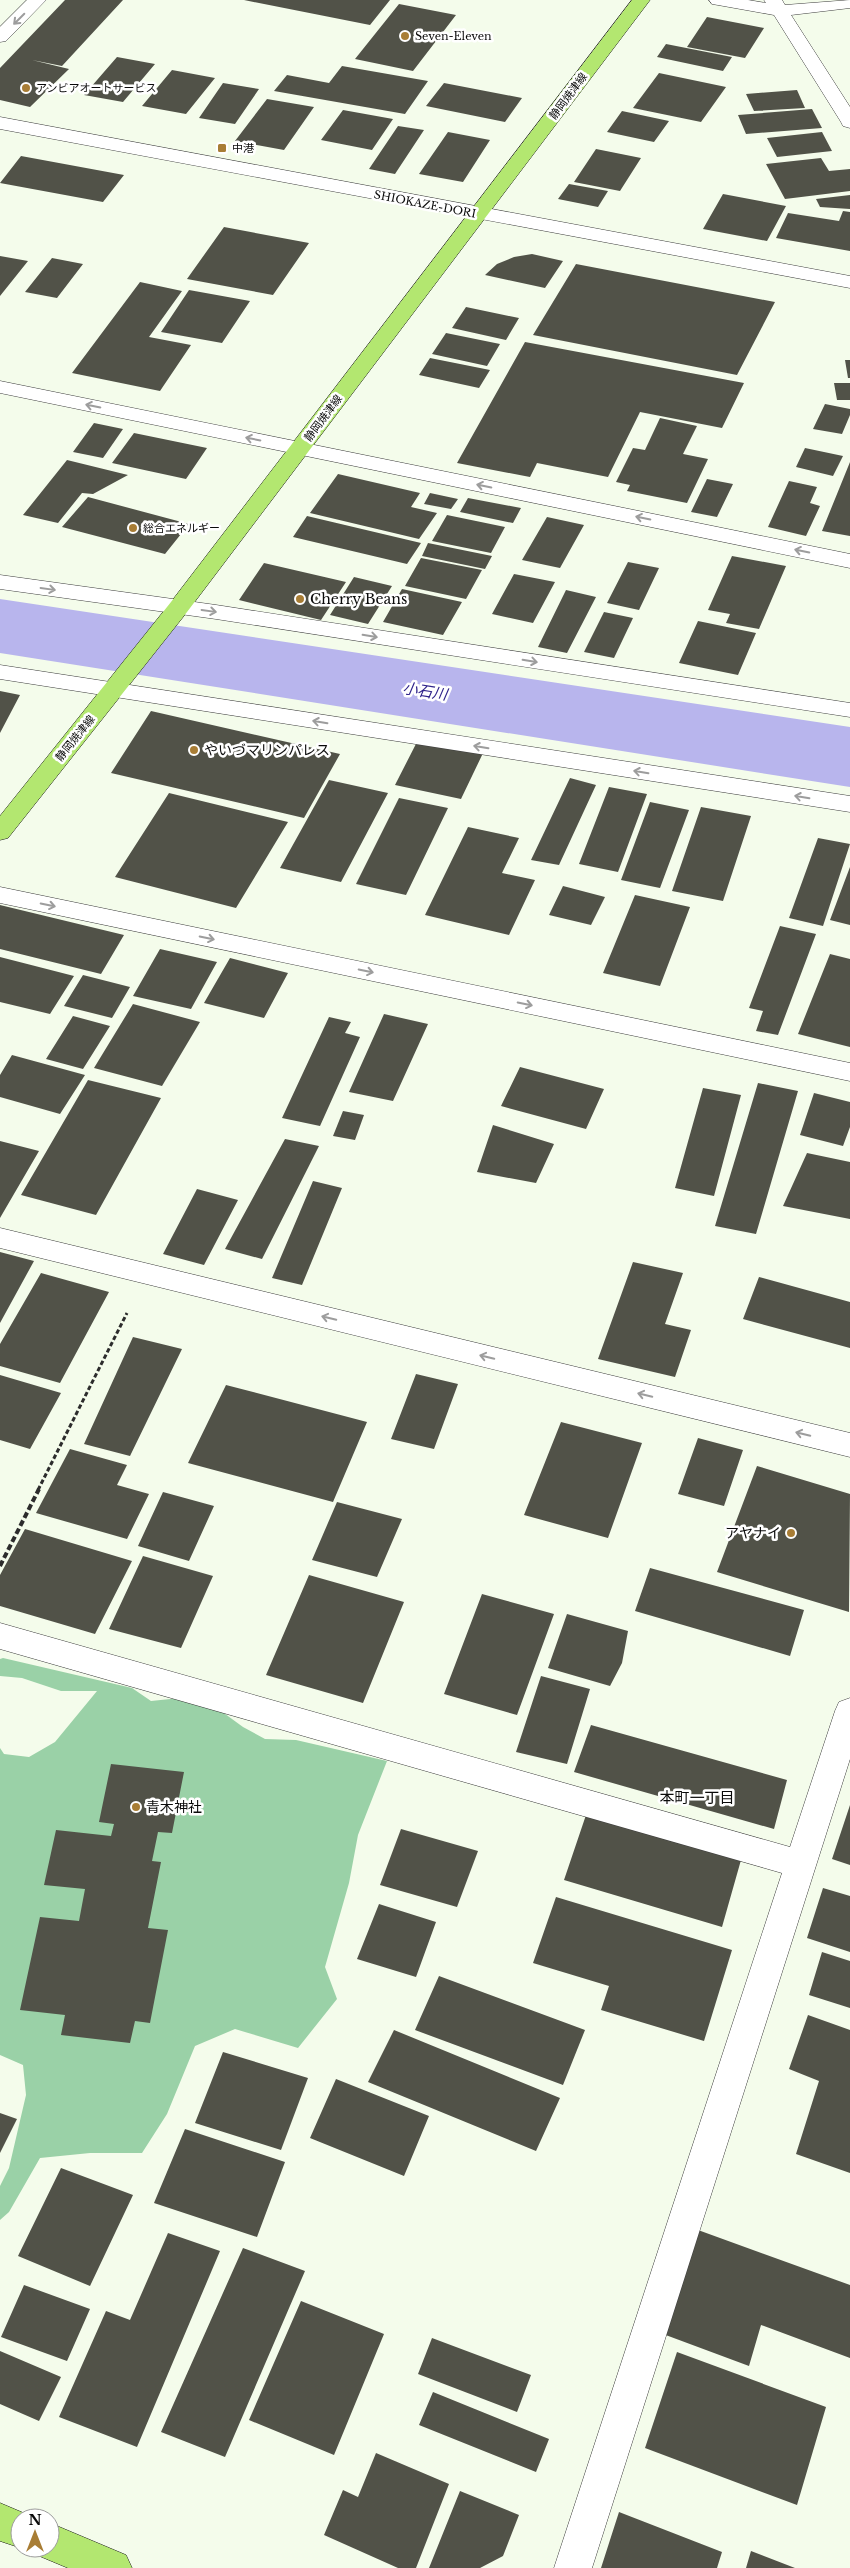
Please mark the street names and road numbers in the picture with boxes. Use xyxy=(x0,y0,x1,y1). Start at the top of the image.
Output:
street label: 静岡焼津線 xyxy=(546,70,590,122)
street label: SHIOKAZE-DORI xyxy=(373,187,478,221)
street label: 静岡焼津線 xyxy=(301,392,345,444)
street label: 静岡焼津線 xyxy=(52,712,98,764)

